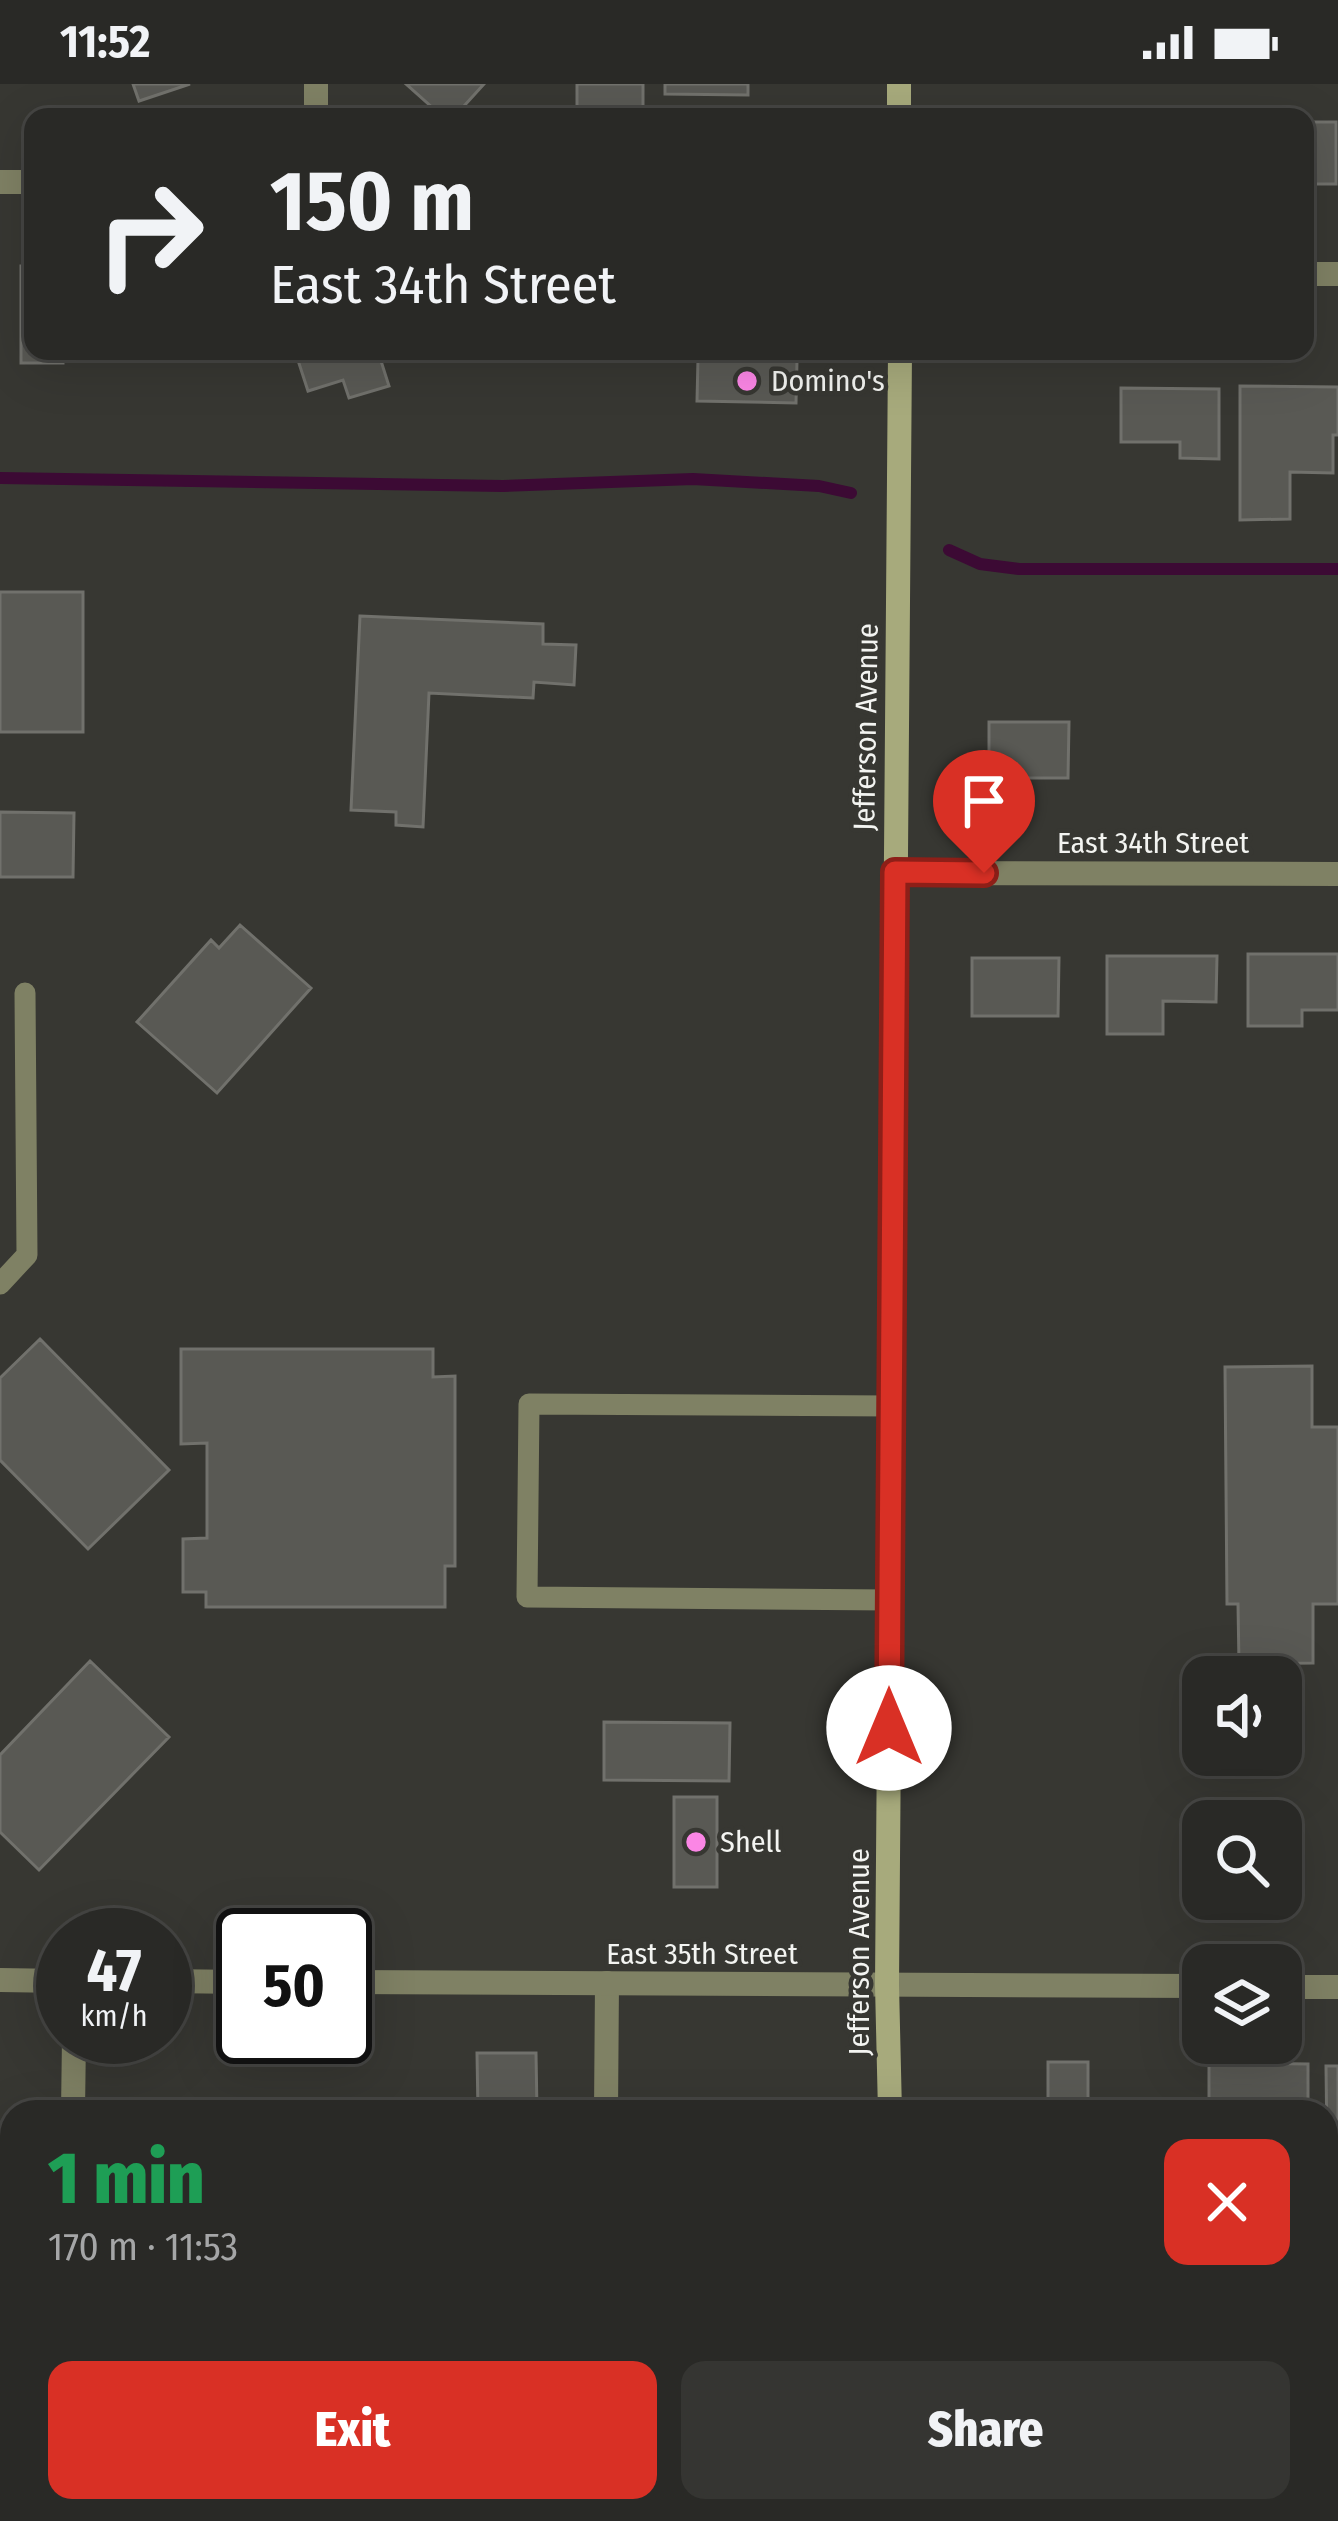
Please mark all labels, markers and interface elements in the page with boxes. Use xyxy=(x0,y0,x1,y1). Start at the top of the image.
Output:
text: 11:52 xyxy=(60,15,150,69)
text: 150 m xyxy=(270,151,474,252)
icon: right xyxy=(72,156,228,312)
text: East 34th Street xyxy=(270,253,616,317)
place label: Domino's xyxy=(771,363,885,399)
marker: Domino's xyxy=(734,368,760,394)
street label: Jefferson Avenue xyxy=(846,623,886,831)
pin xyxy=(933,750,1035,873)
icon: arrive xyxy=(951,768,1017,834)
street label: East 34th Street xyxy=(1057,825,1249,861)
map controls xyxy=(1182,1656,1302,2064)
button: sound xyxy=(1182,1656,1302,1776)
position arrow xyxy=(826,1665,952,1791)
button: search xyxy=(1182,1800,1302,1920)
place label: Shell xyxy=(720,1824,781,1860)
marker: Shell xyxy=(683,1829,709,1855)
street label: Jefferson Avenue xyxy=(841,1848,877,2056)
speed limit sign: 50 xyxy=(216,1908,372,2064)
text: 47 xyxy=(86,1935,142,2007)
street label: East 35th Street xyxy=(606,1936,798,1972)
button: layers xyxy=(1182,1944,1302,2064)
text: km/h xyxy=(81,1998,147,2034)
text: 1 min xyxy=(48,2136,205,2222)
button: close xyxy=(1164,2139,1290,2265)
text: 170 m · 11:53 xyxy=(48,2224,238,2270)
button: Exit xyxy=(48,2361,657,2499)
button: Share xyxy=(681,2361,1290,2499)

